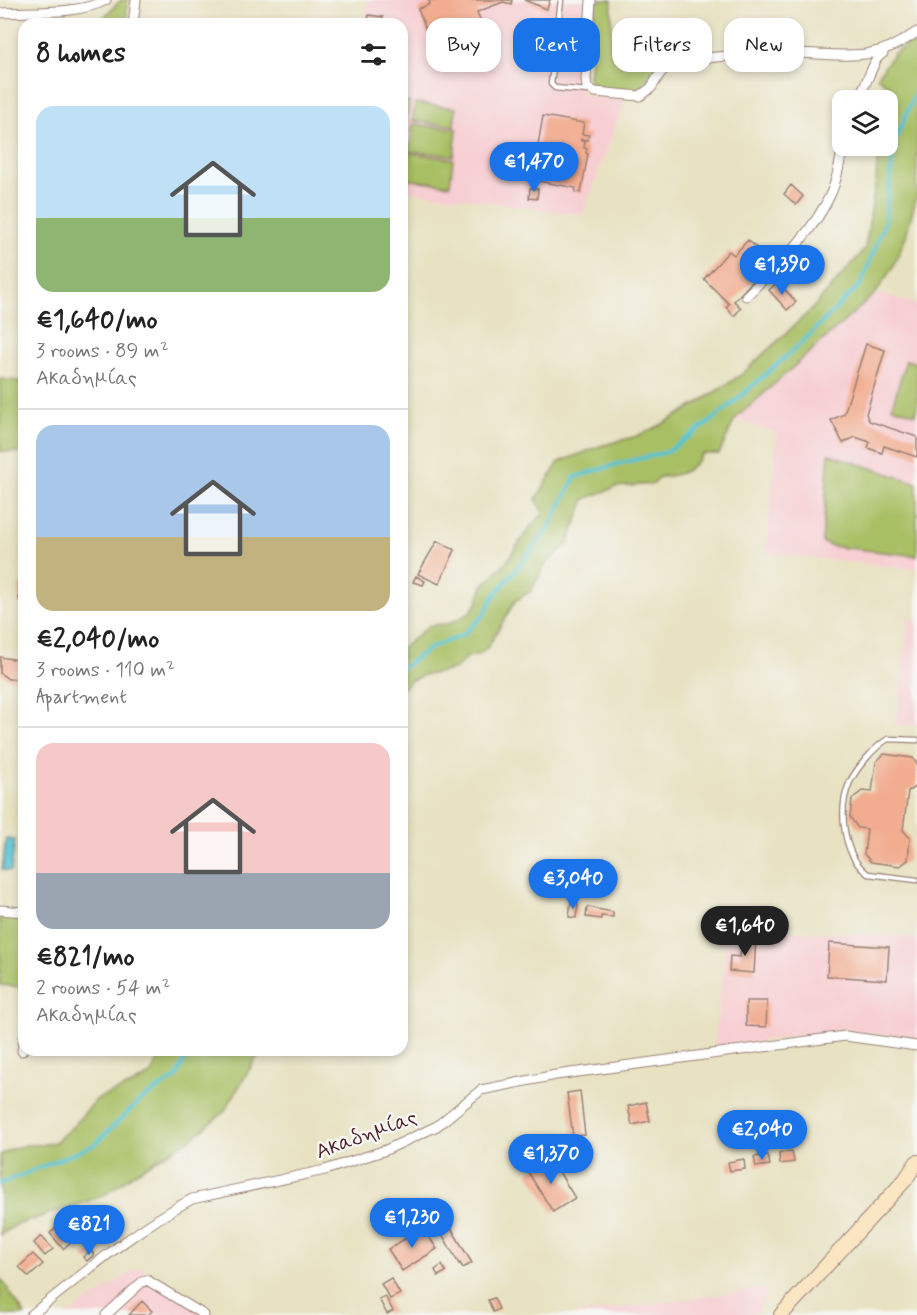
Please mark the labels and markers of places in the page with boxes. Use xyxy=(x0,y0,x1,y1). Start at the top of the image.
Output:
pin: €1,470 xyxy=(485,142,583,193)
pin: €1,390 xyxy=(733,245,831,296)
pin: €3,040 xyxy=(524,859,622,910)
pin: €1,640 xyxy=(696,906,794,957)
pin: €2,040 xyxy=(713,1110,811,1161)
pin: €1,370 xyxy=(502,1134,600,1185)
pin: €1,230 xyxy=(363,1198,461,1249)
pin: €821 xyxy=(53,1205,125,1256)

